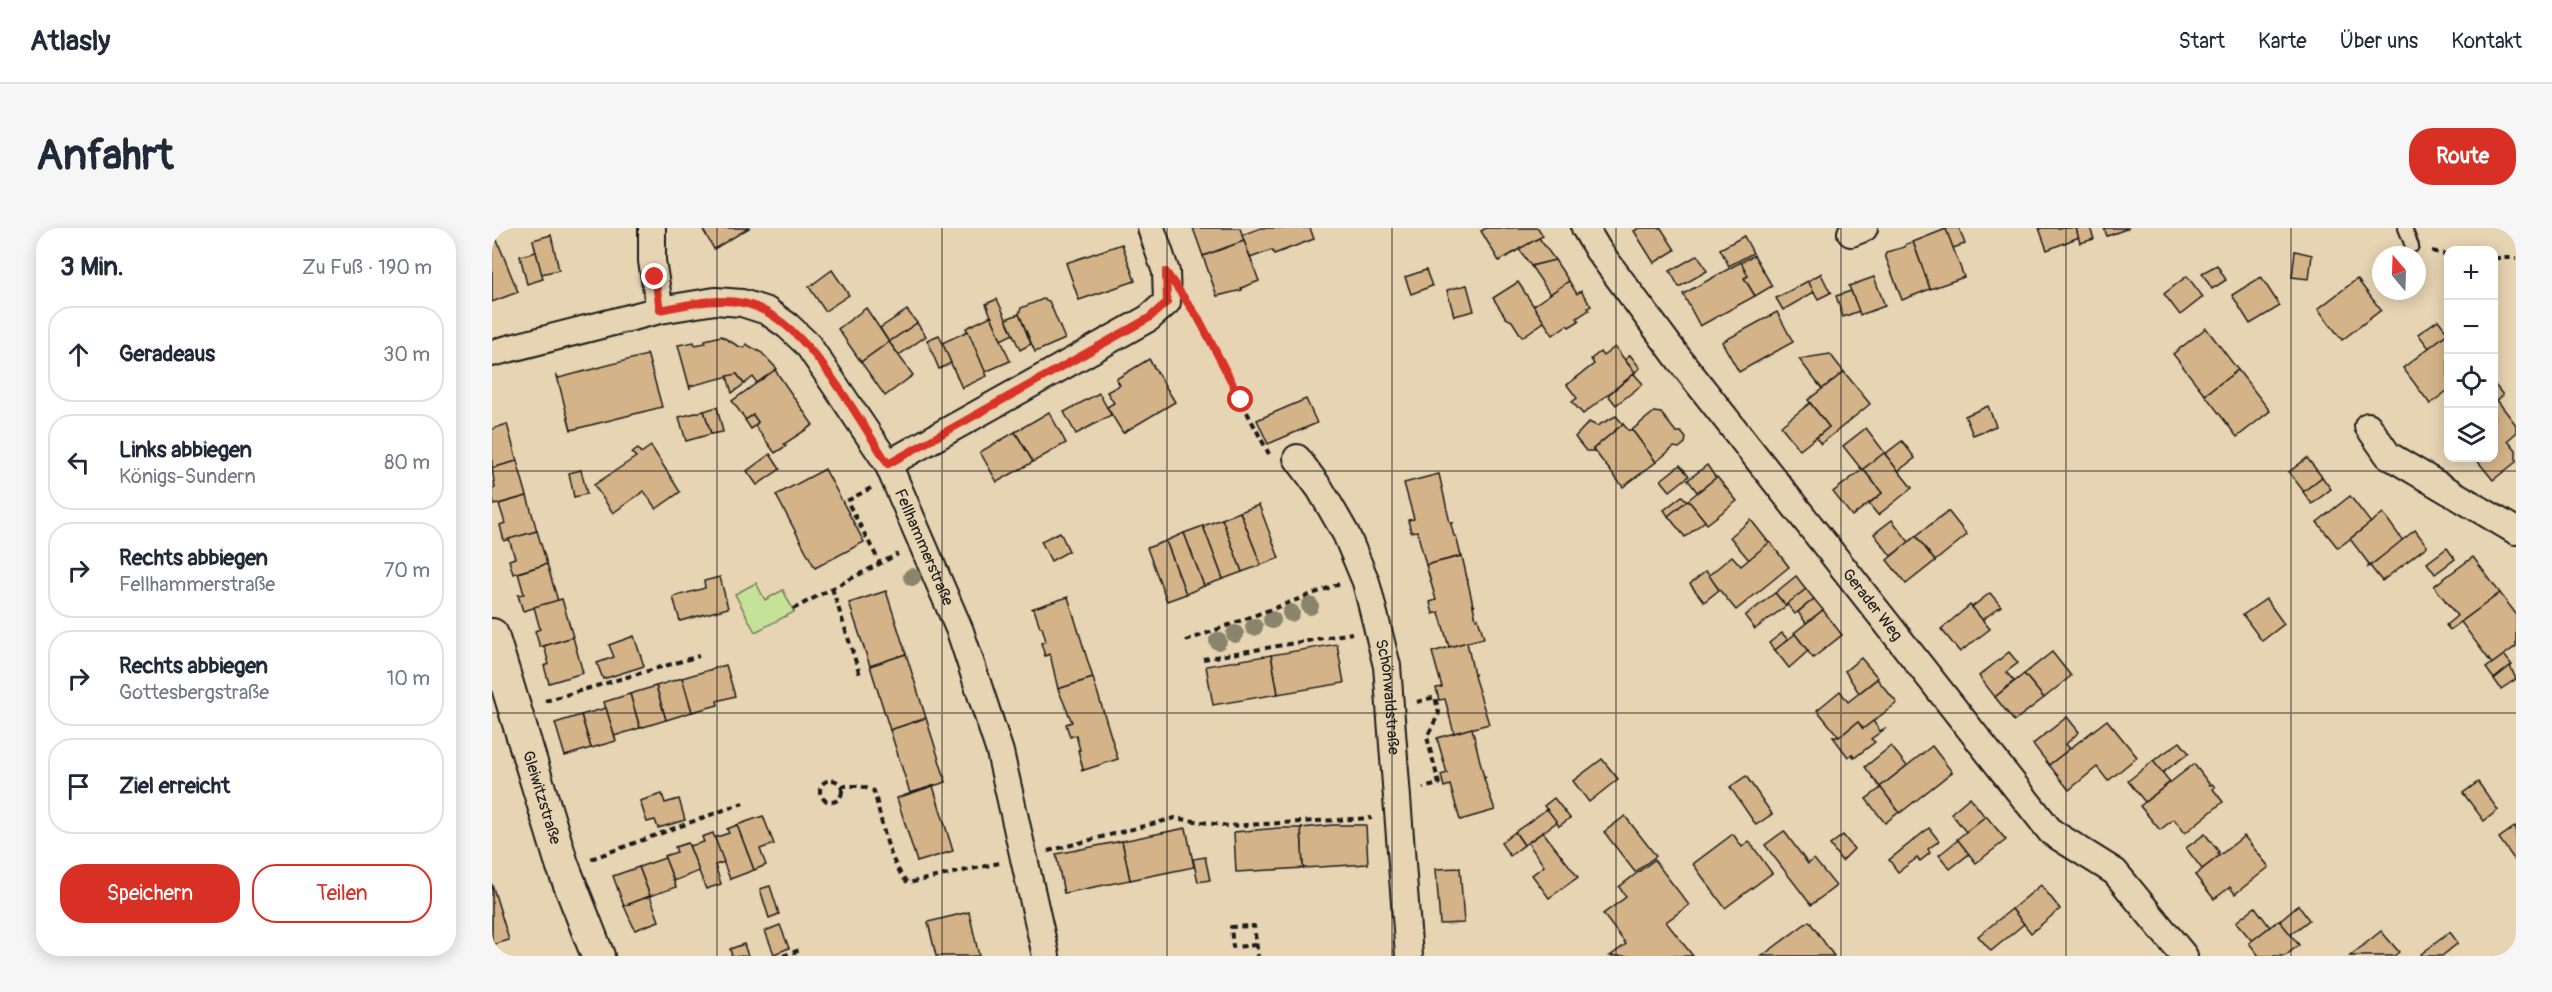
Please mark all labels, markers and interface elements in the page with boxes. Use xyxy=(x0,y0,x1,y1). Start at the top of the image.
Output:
text: Atlasly xyxy=(30,24,110,59)
text: Start xyxy=(2179,28,2225,55)
text: Karte xyxy=(2258,28,2307,55)
text: Über uns xyxy=(2340,28,2418,55)
text: Kontakt xyxy=(2451,28,2522,55)
button: Route xyxy=(2409,128,2516,185)
text: Anfahrt xyxy=(36,130,174,182)
north arrow xyxy=(2372,246,2426,300)
map controls xyxy=(2444,246,2498,462)
button: + xyxy=(2444,246,2498,300)
text: 3 Min. xyxy=(60,251,124,283)
text: Zu Fuß · 190 m xyxy=(302,255,432,280)
route end xyxy=(641,263,667,289)
button: − xyxy=(2444,300,2498,354)
icon: ahead xyxy=(62,338,95,371)
text: Geradeaus xyxy=(119,340,215,368)
text: 30 m xyxy=(383,342,430,367)
button: locate xyxy=(2444,354,2498,408)
route start xyxy=(1227,386,1253,412)
button: layers xyxy=(2444,408,2498,462)
text: Links abbiegen xyxy=(119,436,252,464)
icon: left xyxy=(62,446,95,479)
text: 80 m xyxy=(384,450,430,475)
text: Königs-Sundern xyxy=(119,464,256,489)
street label: Fellhammerstraße xyxy=(890,486,958,609)
text: Rechts abbiegen xyxy=(119,544,268,572)
icon: right xyxy=(62,554,95,587)
text: 70 m xyxy=(384,558,430,583)
street label: Gerader Weg xyxy=(1838,565,1907,645)
text: Fellhammerstraße xyxy=(119,572,275,597)
street label: Schönwaldstraße xyxy=(1371,637,1404,756)
text: Rechts abbiegen xyxy=(119,652,268,680)
icon: right xyxy=(62,662,95,695)
text: 10 m xyxy=(386,666,430,691)
text: Gottesbergstraße xyxy=(119,680,269,705)
street label: Gleiwitzstraße xyxy=(518,748,565,847)
icon: arrive xyxy=(62,770,95,803)
text: Ziel erreicht xyxy=(119,772,230,800)
button: Speichern xyxy=(60,864,240,923)
button: Teilen xyxy=(252,864,432,923)

